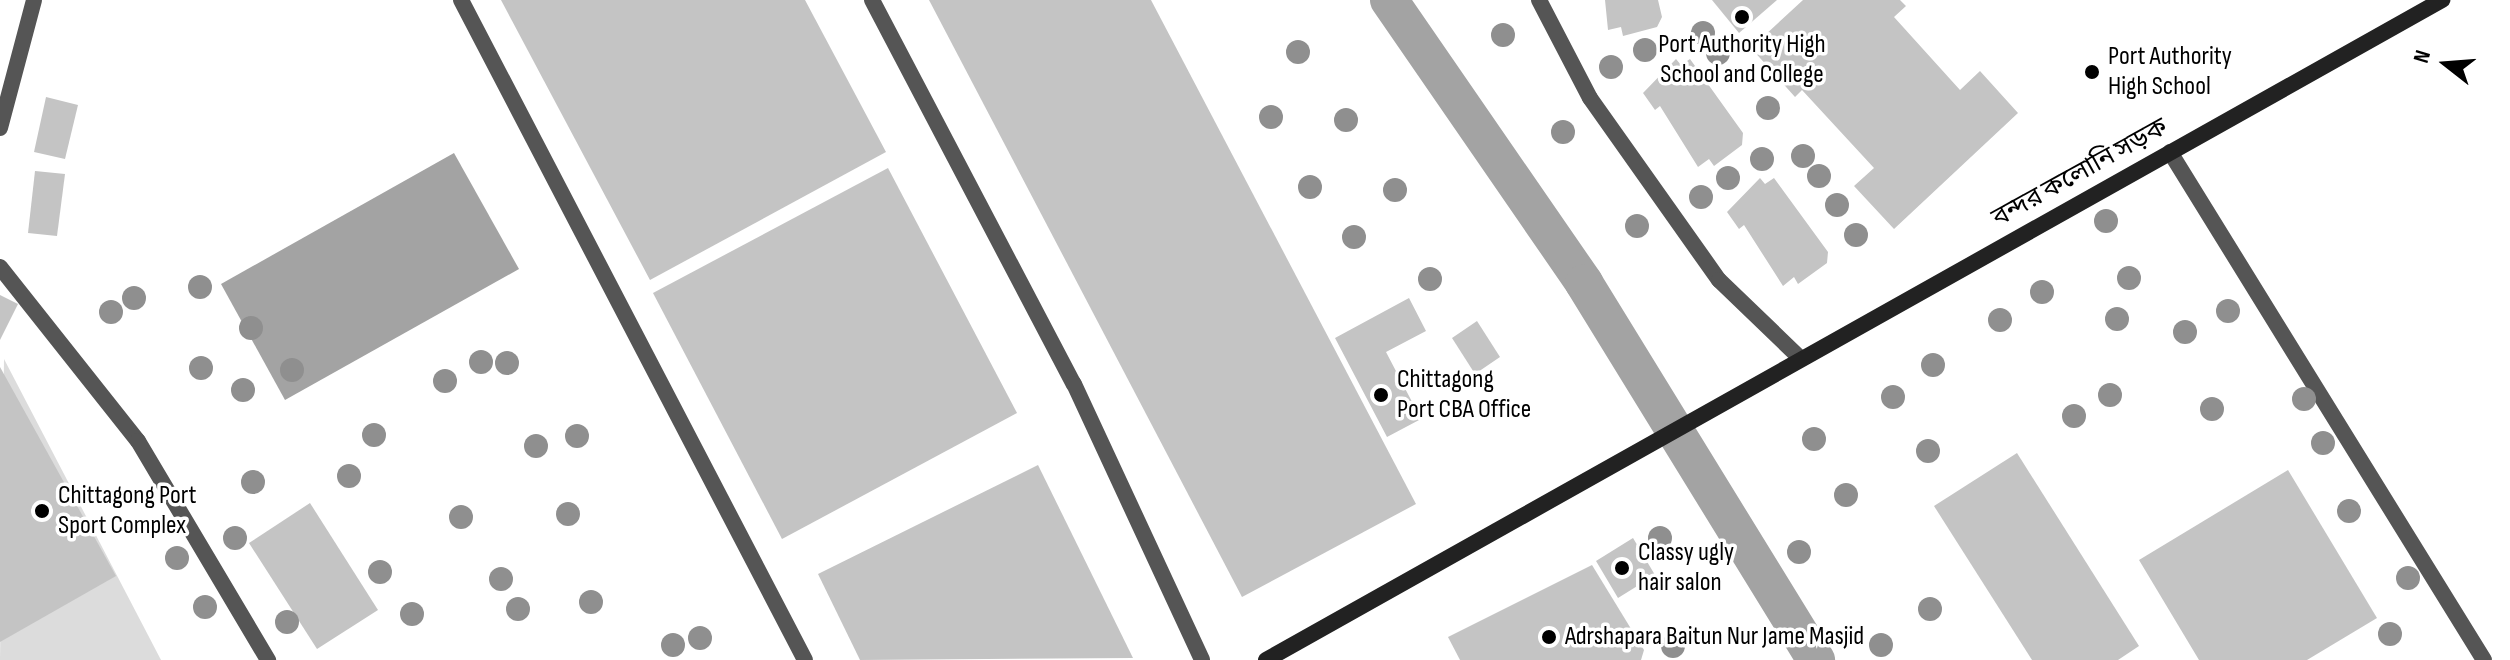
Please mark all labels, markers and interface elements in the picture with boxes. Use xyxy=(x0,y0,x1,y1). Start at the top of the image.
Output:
marker: Port Authority High School and College xyxy=(1733,8,1751,26)
north arrow xyxy=(2406,24,2486,104)
place label: Port Authority High School and College xyxy=(1658,29,1826,90)
place label: Port Authority High School xyxy=(2108,41,2232,102)
text: N xyxy=(2408,47,2437,66)
marker: Port Authority High School xyxy=(2083,63,2101,81)
street label: বন্দর কলোনি সড়ক xyxy=(1987,112,2173,234)
place label: Chittagong Port CBA Office xyxy=(1397,364,1531,426)
marker: Chittagong Port CBA Office xyxy=(1372,386,1390,404)
place label: Chittagong Port Sport Complex xyxy=(58,480,196,542)
marker: Chittagong Port Sport Complex xyxy=(33,502,51,520)
place label: Classy ugly hair salon xyxy=(1638,537,1734,598)
marker: Classy ugly hair salon xyxy=(1613,559,1631,577)
place label: Adrshapara Baitun Nur Jame Masjid xyxy=(1565,621,1864,653)
marker: Adrshapara Baitun Nur Jame Masjid xyxy=(1540,628,1558,646)

